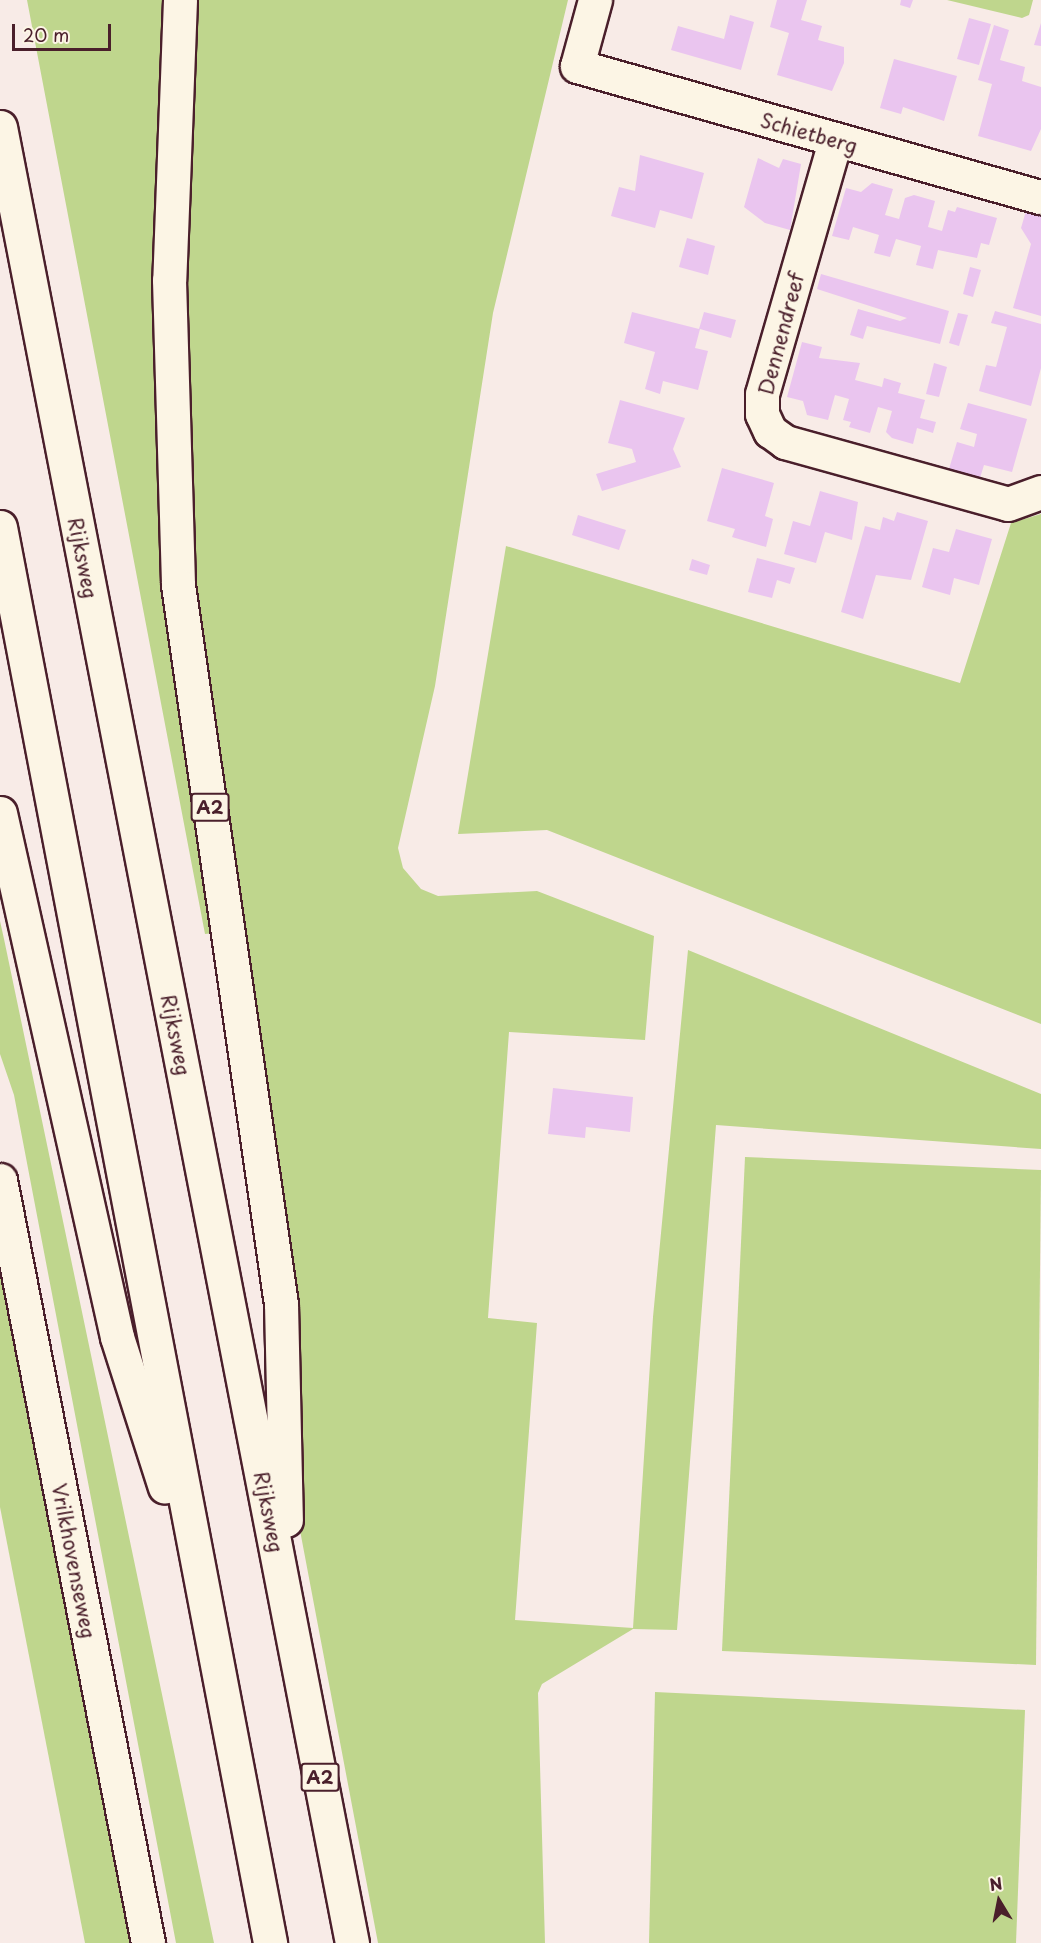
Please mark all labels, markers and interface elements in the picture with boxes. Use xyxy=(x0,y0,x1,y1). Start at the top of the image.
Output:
scale bar xyxy=(15,12,114,50)
text: 20 m xyxy=(23,21,69,48)
street label: Schietberg xyxy=(758,108,860,158)
street label: Dennendreef xyxy=(753,270,809,398)
street label: Rijksweg xyxy=(63,515,103,601)
road number: A2 xyxy=(190,792,230,822)
street label: Rijksweg xyxy=(156,992,196,1078)
street label: Rijksweg xyxy=(249,1469,289,1555)
street label: Vrilkhovenseweg xyxy=(47,1481,101,1641)
road number: A2 xyxy=(300,1762,340,1792)
text: N xyxy=(988,1870,1004,1896)
north arrow xyxy=(969,1871,1029,1931)

